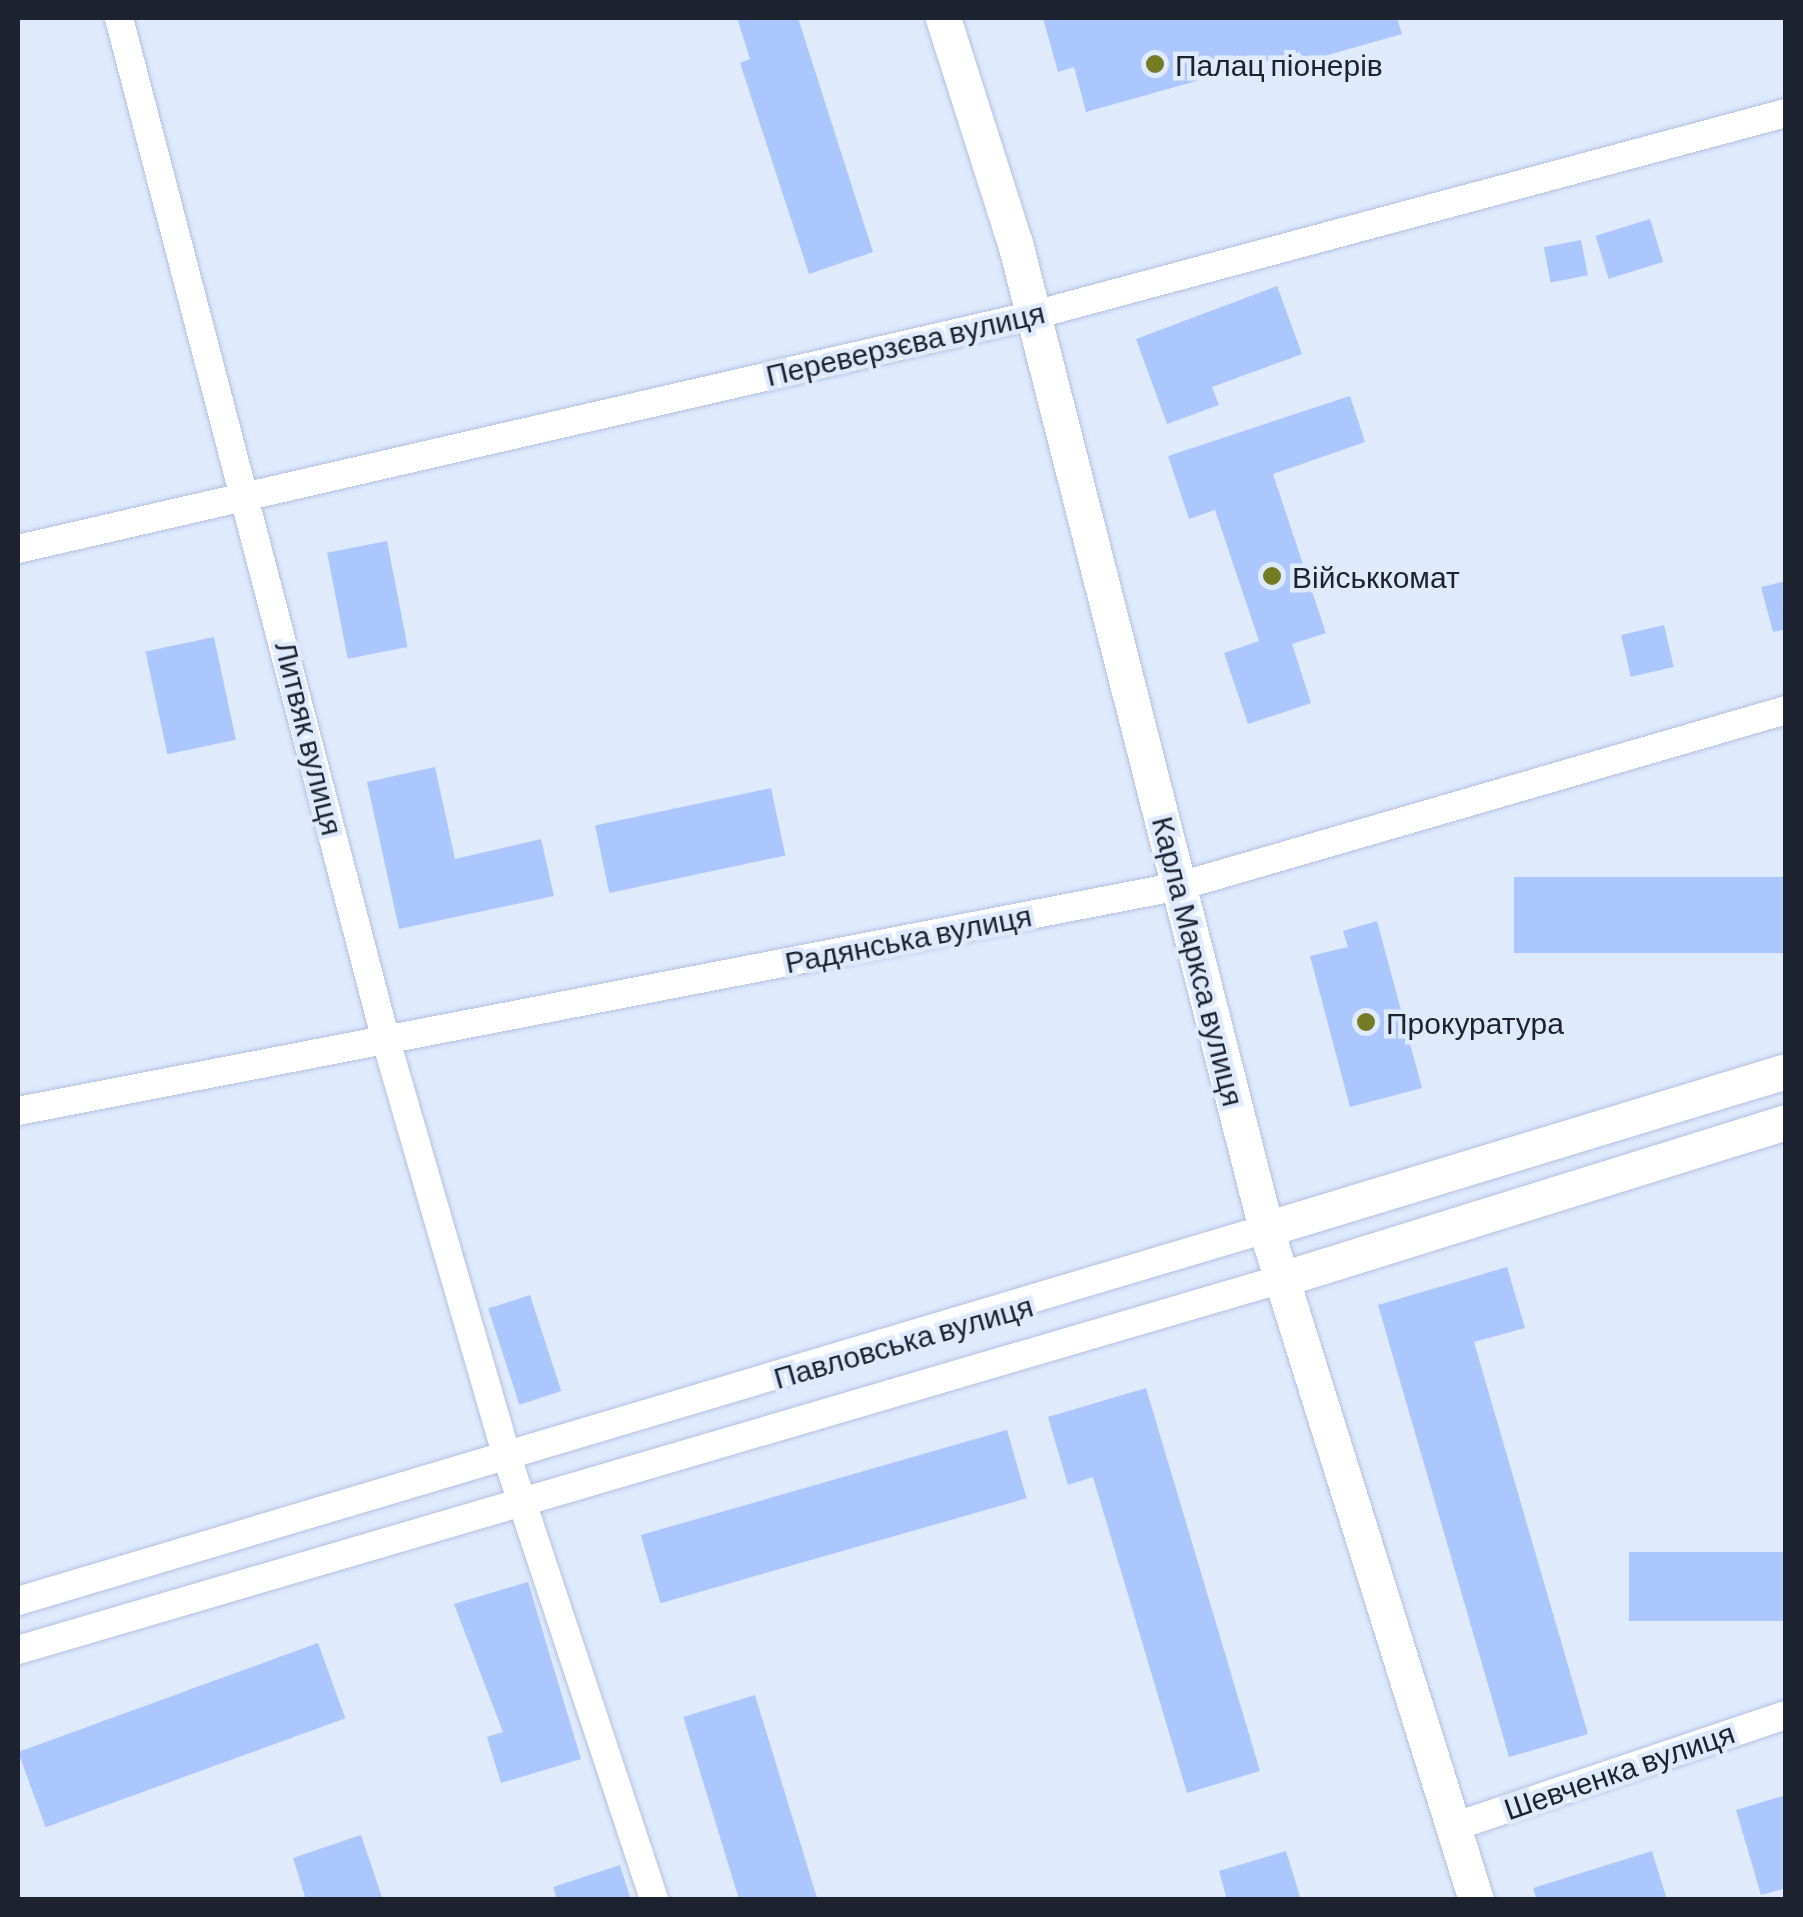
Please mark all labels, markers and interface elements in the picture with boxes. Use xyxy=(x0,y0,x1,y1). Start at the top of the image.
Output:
place label: Палац піонерів xyxy=(1175,46,1383,82)
marker: Палац піонерів xyxy=(1144,53,1166,75)
street label: Переверзєва вулиця xyxy=(762,293,1048,393)
place label: Військкомат xyxy=(1292,558,1460,594)
marker: Військкомат xyxy=(1261,565,1283,587)
street label: Литвяк вулиця xyxy=(269,637,351,839)
street label: Карла Маркса вулиця xyxy=(1146,812,1252,1110)
street label: Радянська вулиця xyxy=(782,896,1034,980)
place label: Прокуратура xyxy=(1386,1004,1564,1040)
marker: Прокуратура xyxy=(1355,1011,1377,1033)
street label: Павловська вулиця xyxy=(769,1287,1037,1395)
street label: Шевченка вулиця xyxy=(1499,1714,1739,1826)

